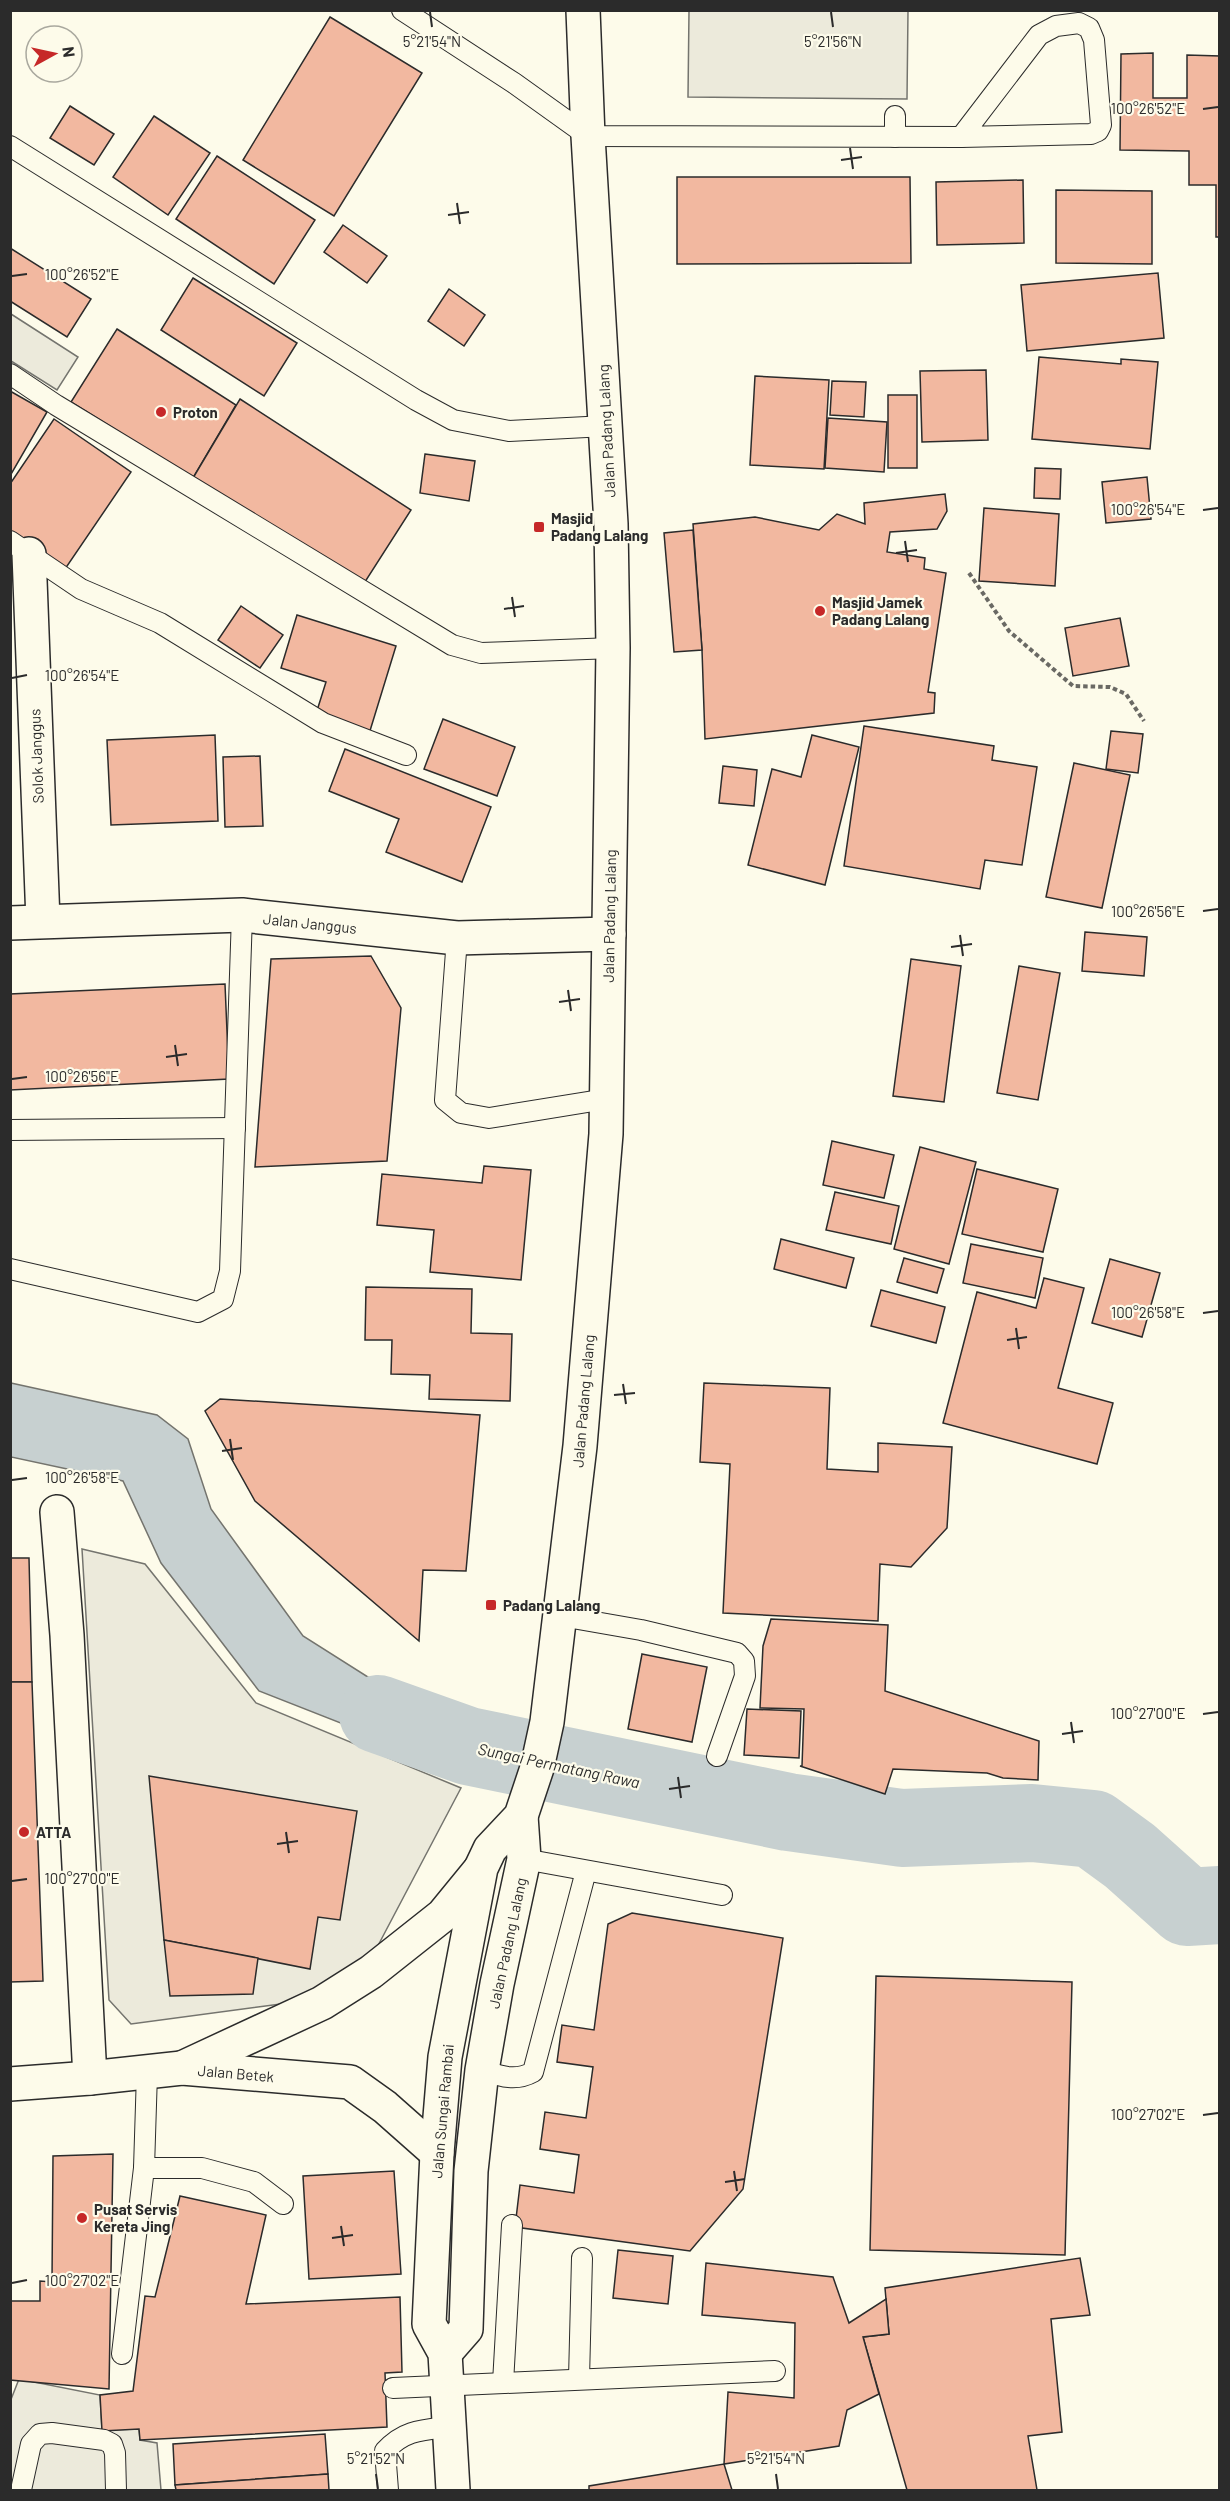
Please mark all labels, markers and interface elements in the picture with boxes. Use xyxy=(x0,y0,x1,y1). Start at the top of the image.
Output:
north arrow xyxy=(24,24,84,84)
text: 5°21'54"N xyxy=(403,32,461,50)
text: 5°21'56"N xyxy=(804,32,862,50)
text: N xyxy=(59,45,79,58)
text: 100°26'52"E xyxy=(1111,99,1185,117)
text: 100°26'52"E xyxy=(45,265,119,283)
street label: Jalan Padang Lalang xyxy=(594,364,618,498)
place label: Proton xyxy=(173,403,218,421)
marker: Proton xyxy=(154,405,168,419)
text: 100°26'54"E xyxy=(1111,500,1185,518)
place label: Masjid Padang Lalang xyxy=(551,509,648,544)
marker: Masjid Padang Lalang xyxy=(532,520,546,534)
place label: Masjid Jamek Padang Lalang xyxy=(832,593,929,628)
marker: Masjid Jamek Padang Lalang xyxy=(813,604,827,618)
text: 100°26'54"E xyxy=(45,666,119,684)
street label: Solok Janggus xyxy=(25,708,47,804)
street label: Jalan Padang Lalang xyxy=(599,849,619,983)
text: 100°26'56"E xyxy=(1111,902,1185,920)
street label: Jalan Janggus xyxy=(262,909,358,937)
text: 100°26'56"E xyxy=(45,1067,119,1085)
text: 100°26'58"E xyxy=(1111,1303,1185,1321)
street label: Jalan Padang Lalang xyxy=(568,1334,598,1468)
text: 100°26'58"E xyxy=(45,1468,119,1486)
place label: Padang Lalang xyxy=(503,1596,600,1614)
marker: Padang Lalang xyxy=(484,1598,498,1612)
text: 100°27'00"E xyxy=(1110,1704,1186,1722)
water label: Sungai Permatang Rawa xyxy=(476,1739,642,1791)
place label: ATTA xyxy=(36,1823,71,1841)
marker: ATTA xyxy=(17,1825,31,1839)
text: 100°27'00"E xyxy=(44,1869,120,1887)
street label: Jalan Padang Lalang xyxy=(484,1876,530,2010)
street label: Jalan Sungai Rambai xyxy=(427,2043,457,2179)
street label: Jalan Betek xyxy=(197,2061,275,2085)
text: 100°27'02"E xyxy=(1111,2105,1185,2123)
place label: Pusat Servis Kereta Jing xyxy=(94,2200,178,2235)
marker: Pusat Servis Kereta Jing xyxy=(75,2211,89,2225)
text: 100°27'02"E xyxy=(45,2271,119,2289)
text: 5°21'52"N xyxy=(347,2449,405,2467)
text: 5°21'54"N xyxy=(747,2449,805,2467)

